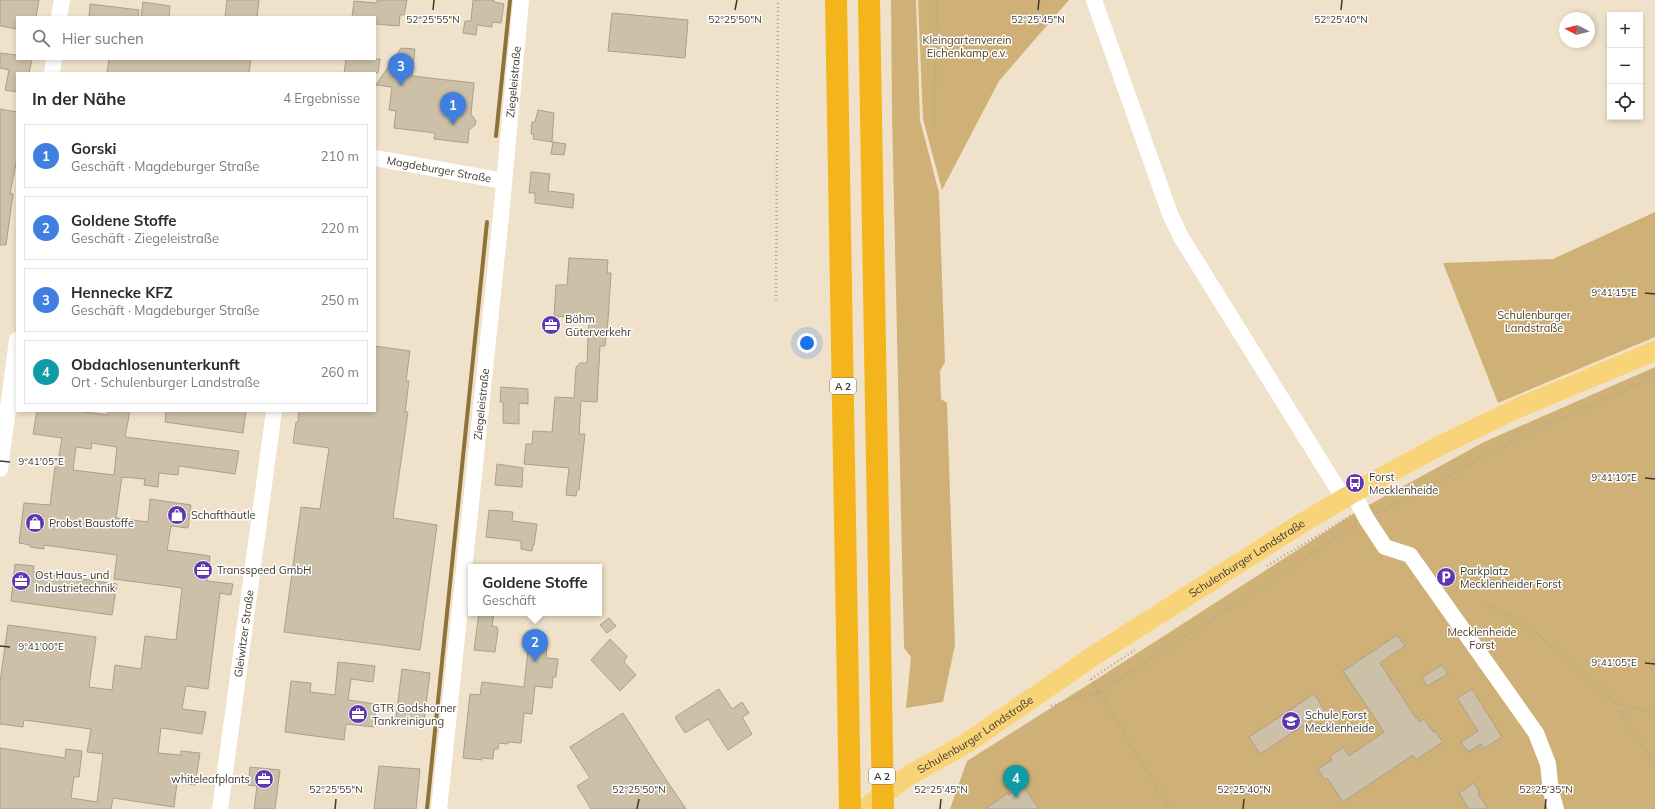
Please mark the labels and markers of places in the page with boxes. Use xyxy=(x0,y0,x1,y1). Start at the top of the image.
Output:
pin: 3 xyxy=(388,53,414,86)
pin: 1 xyxy=(440,92,466,125)
place label: Böhm Güterverkehr xyxy=(565,312,631,339)
office icon: Böhm Güterverkehr xyxy=(540,314,562,336)
place label: Forst Mecklenheide xyxy=(1369,470,1438,497)
bus stop icon: Forst Mecklenheide xyxy=(1344,472,1366,494)
shop icon: Schafthäutle xyxy=(166,504,188,526)
place label: Schafthäutle xyxy=(191,508,256,522)
shop icon: Probst Baustoffe xyxy=(24,512,46,534)
place label: Probst Baustoffe xyxy=(49,516,134,530)
office icon: Transspeed GmbH xyxy=(192,559,214,581)
place label: Transspeed GmbH xyxy=(217,563,311,577)
place label: Parkplatz Mecklenheider Forst xyxy=(1460,564,1562,591)
parking icon: Parkplatz Mecklenheider Forst xyxy=(1435,566,1457,588)
place label: Ost Haus- und Industrietechnik xyxy=(35,568,116,595)
office icon: Ost Haus- und Industrietechnik xyxy=(10,570,32,592)
pin: 2 xyxy=(522,629,548,662)
place label: GTR Godshorner Tankreinigung xyxy=(372,701,457,728)
office icon: GTR Godshorner Tankreinigung xyxy=(347,703,369,725)
place label: Schule Forst Mecklenheide xyxy=(1305,708,1374,735)
school or university icon: Schule Forst Mecklenheide xyxy=(1280,710,1302,732)
pin: 4 xyxy=(1003,765,1029,798)
office icon: whiteleafplants xyxy=(253,768,275,790)
place label: whiteleafplants xyxy=(171,772,250,786)

